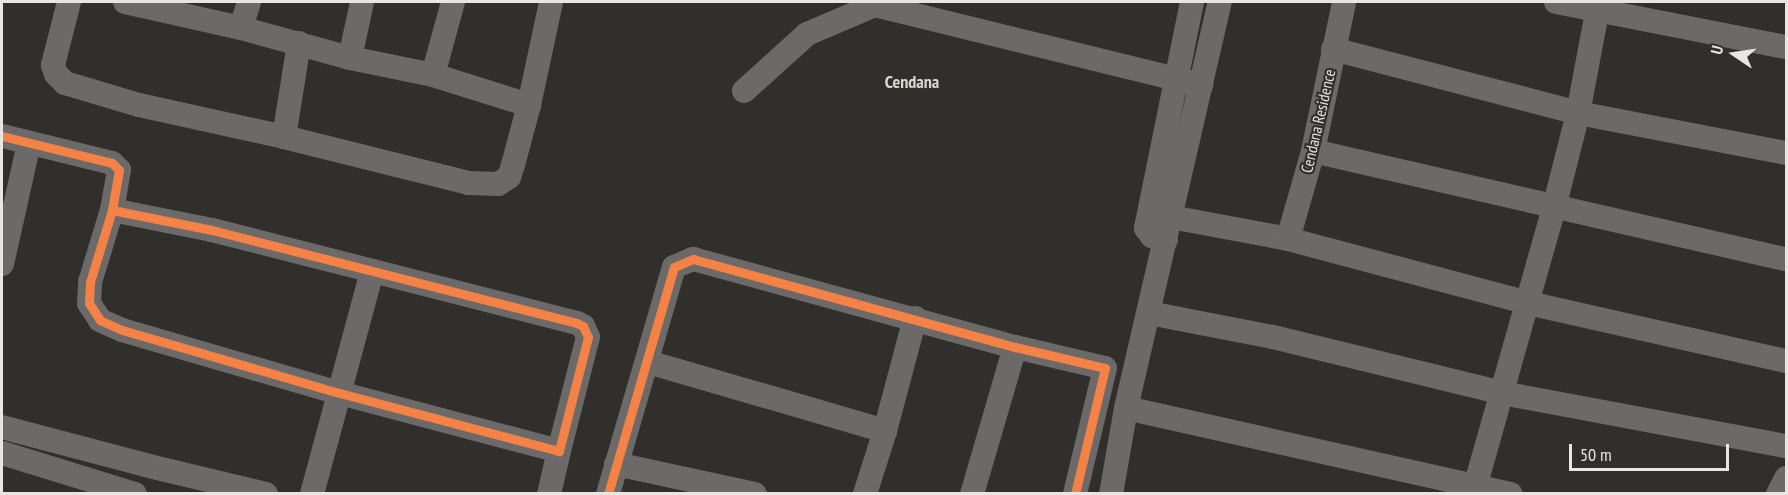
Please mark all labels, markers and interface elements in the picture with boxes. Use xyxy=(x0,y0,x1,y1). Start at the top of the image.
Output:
north arrow xyxy=(1704,24,1764,84)
text: U xyxy=(1706,44,1727,56)
street label: Cendana Residence xyxy=(1297,67,1339,175)
district label: Cendana xyxy=(885,71,939,93)
scale bar xyxy=(1572,432,1732,470)
text: 50 m xyxy=(1580,443,1612,466)

